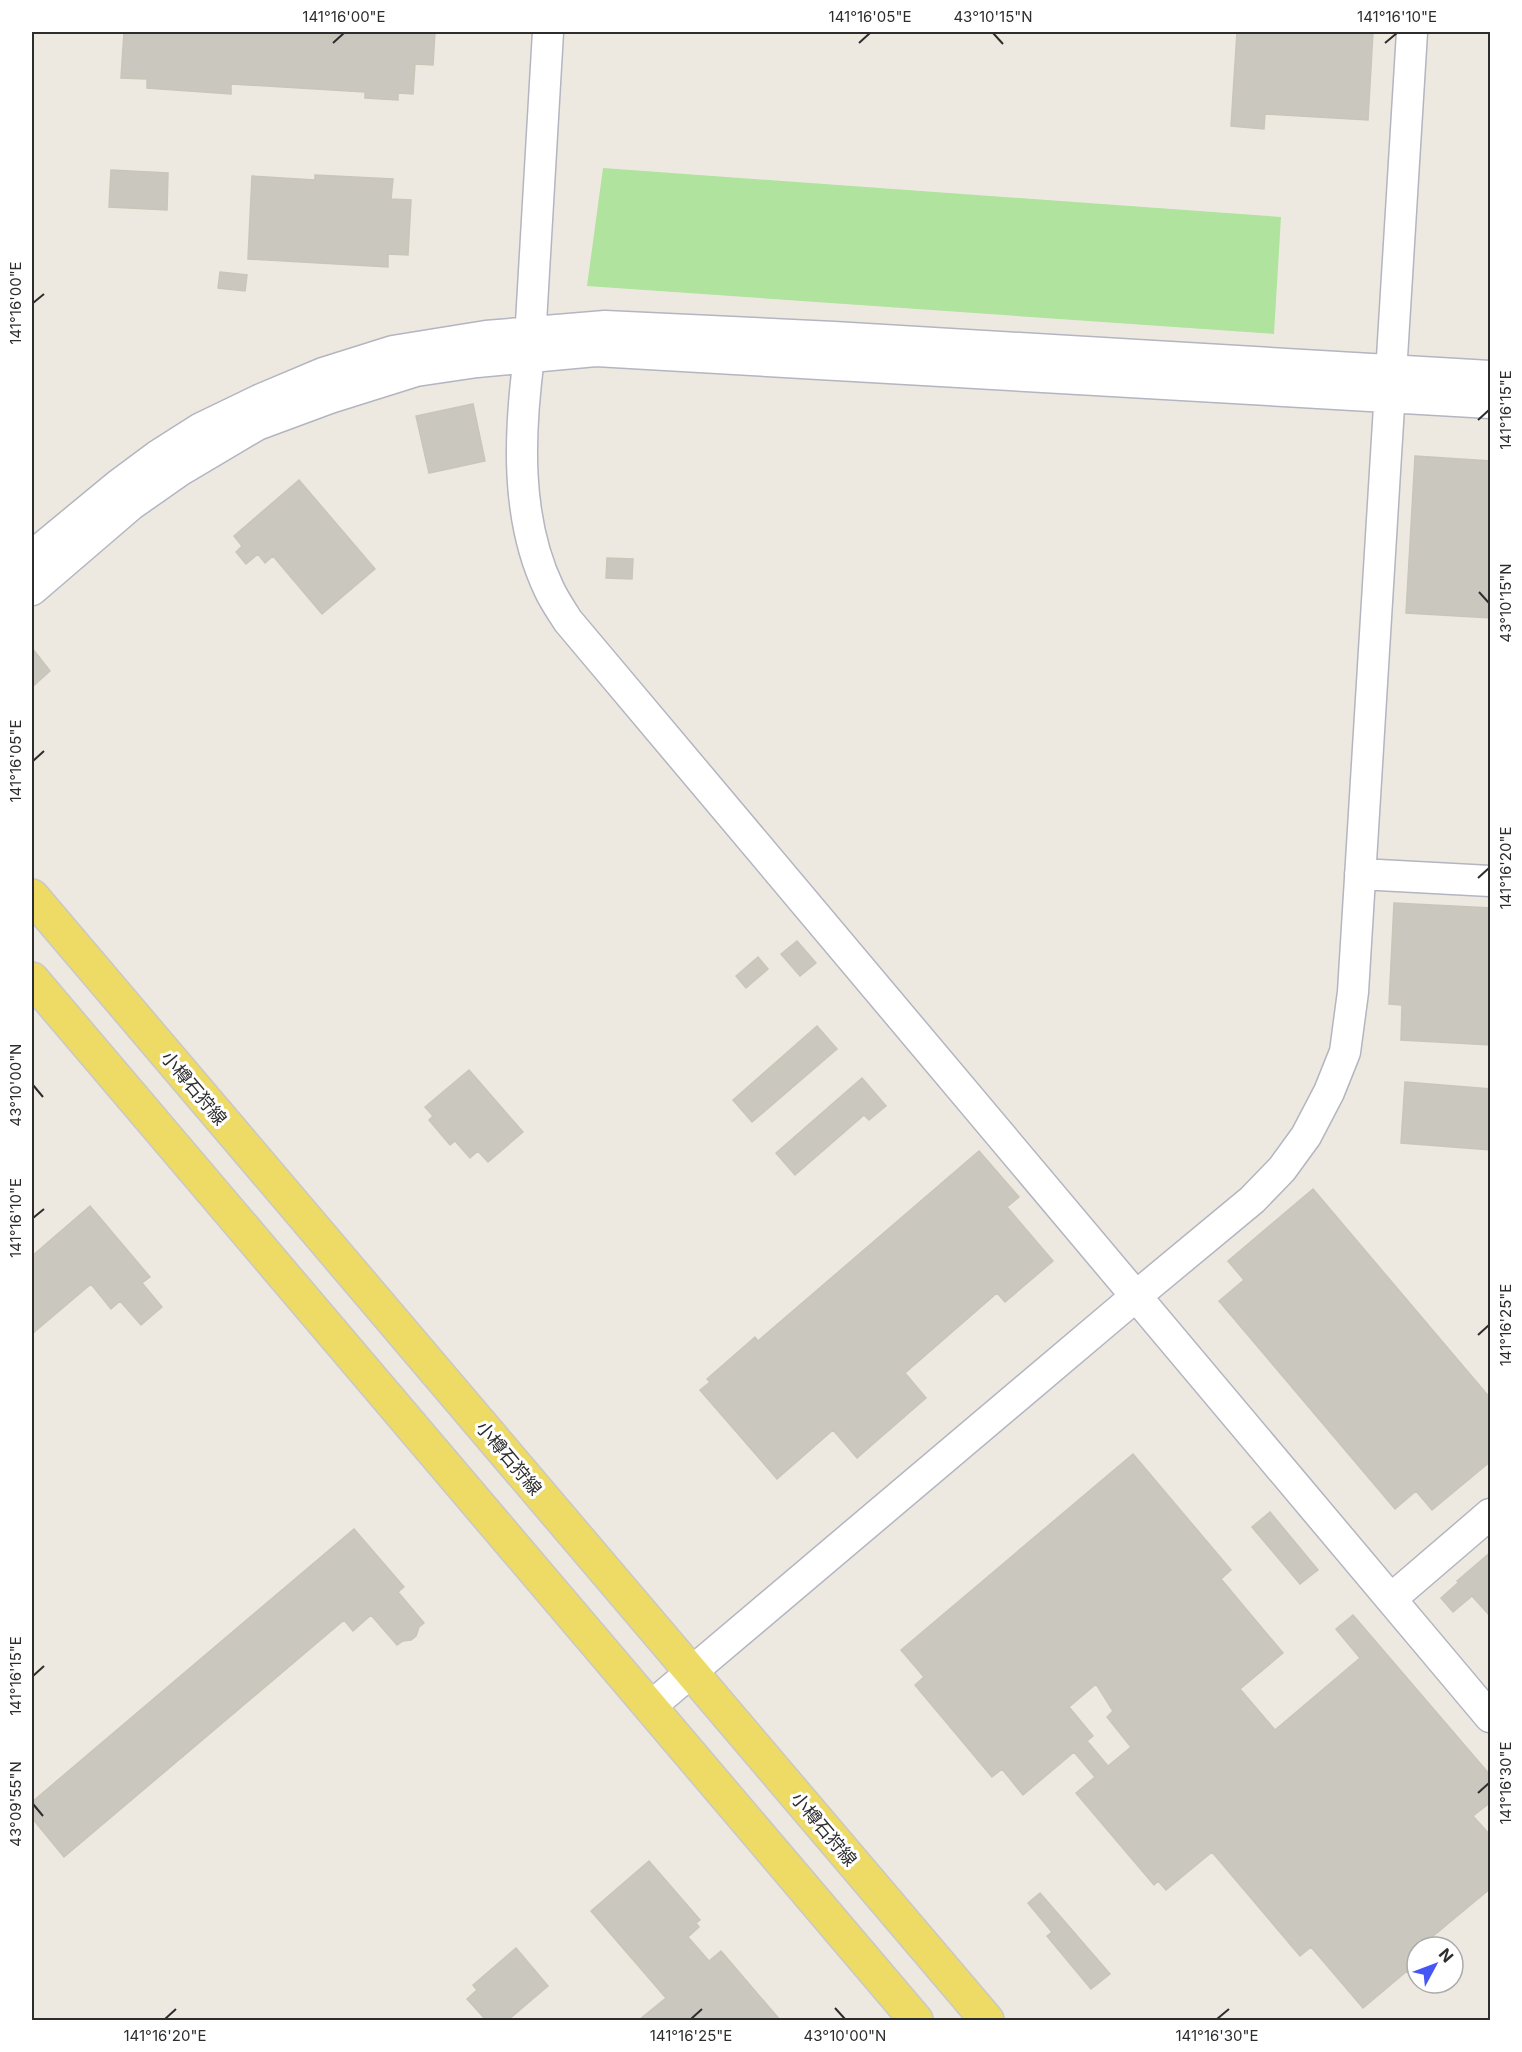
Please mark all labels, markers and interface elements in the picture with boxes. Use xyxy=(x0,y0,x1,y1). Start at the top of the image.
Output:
text: 141°16'00"E xyxy=(302,7,386,26)
text: 141°16'05"E xyxy=(829,7,911,26)
text: 43°10'15"N xyxy=(953,7,1033,26)
text: 141°16'10"E xyxy=(1357,7,1437,26)
text: 141°16'00"E xyxy=(6,261,25,345)
text: 141°16'15"E xyxy=(1496,370,1515,450)
text: 43°10'15"N xyxy=(1496,563,1515,643)
text: 141°16'05"E xyxy=(6,720,25,802)
text: 141°16'20"E xyxy=(1496,827,1515,909)
text: 43°10'00"N xyxy=(6,1044,25,1126)
street label: 小樽石狩線 xyxy=(157,1047,231,1129)
text: 141°16'10"E xyxy=(6,1178,25,1258)
text: 141°16'25"E xyxy=(1496,1284,1515,1366)
street label: 小樽石狩線 xyxy=(472,1417,546,1499)
text: 141°16'15"E xyxy=(6,1636,25,1716)
text: 141°16'30"E xyxy=(1496,1741,1515,1825)
text: 43°09'55"N xyxy=(6,1761,25,1847)
street label: 小樽石狩線 xyxy=(787,1788,861,1870)
north arrow xyxy=(1405,1935,1465,1995)
text: N xyxy=(1435,1944,1458,1966)
text: 141°16'20"E xyxy=(124,2026,206,2045)
text: 141°16'25"E xyxy=(650,2026,732,2045)
text: 43°10'00"N xyxy=(804,2026,886,2045)
text: 141°16'30"E xyxy=(1175,2026,1259,2045)

